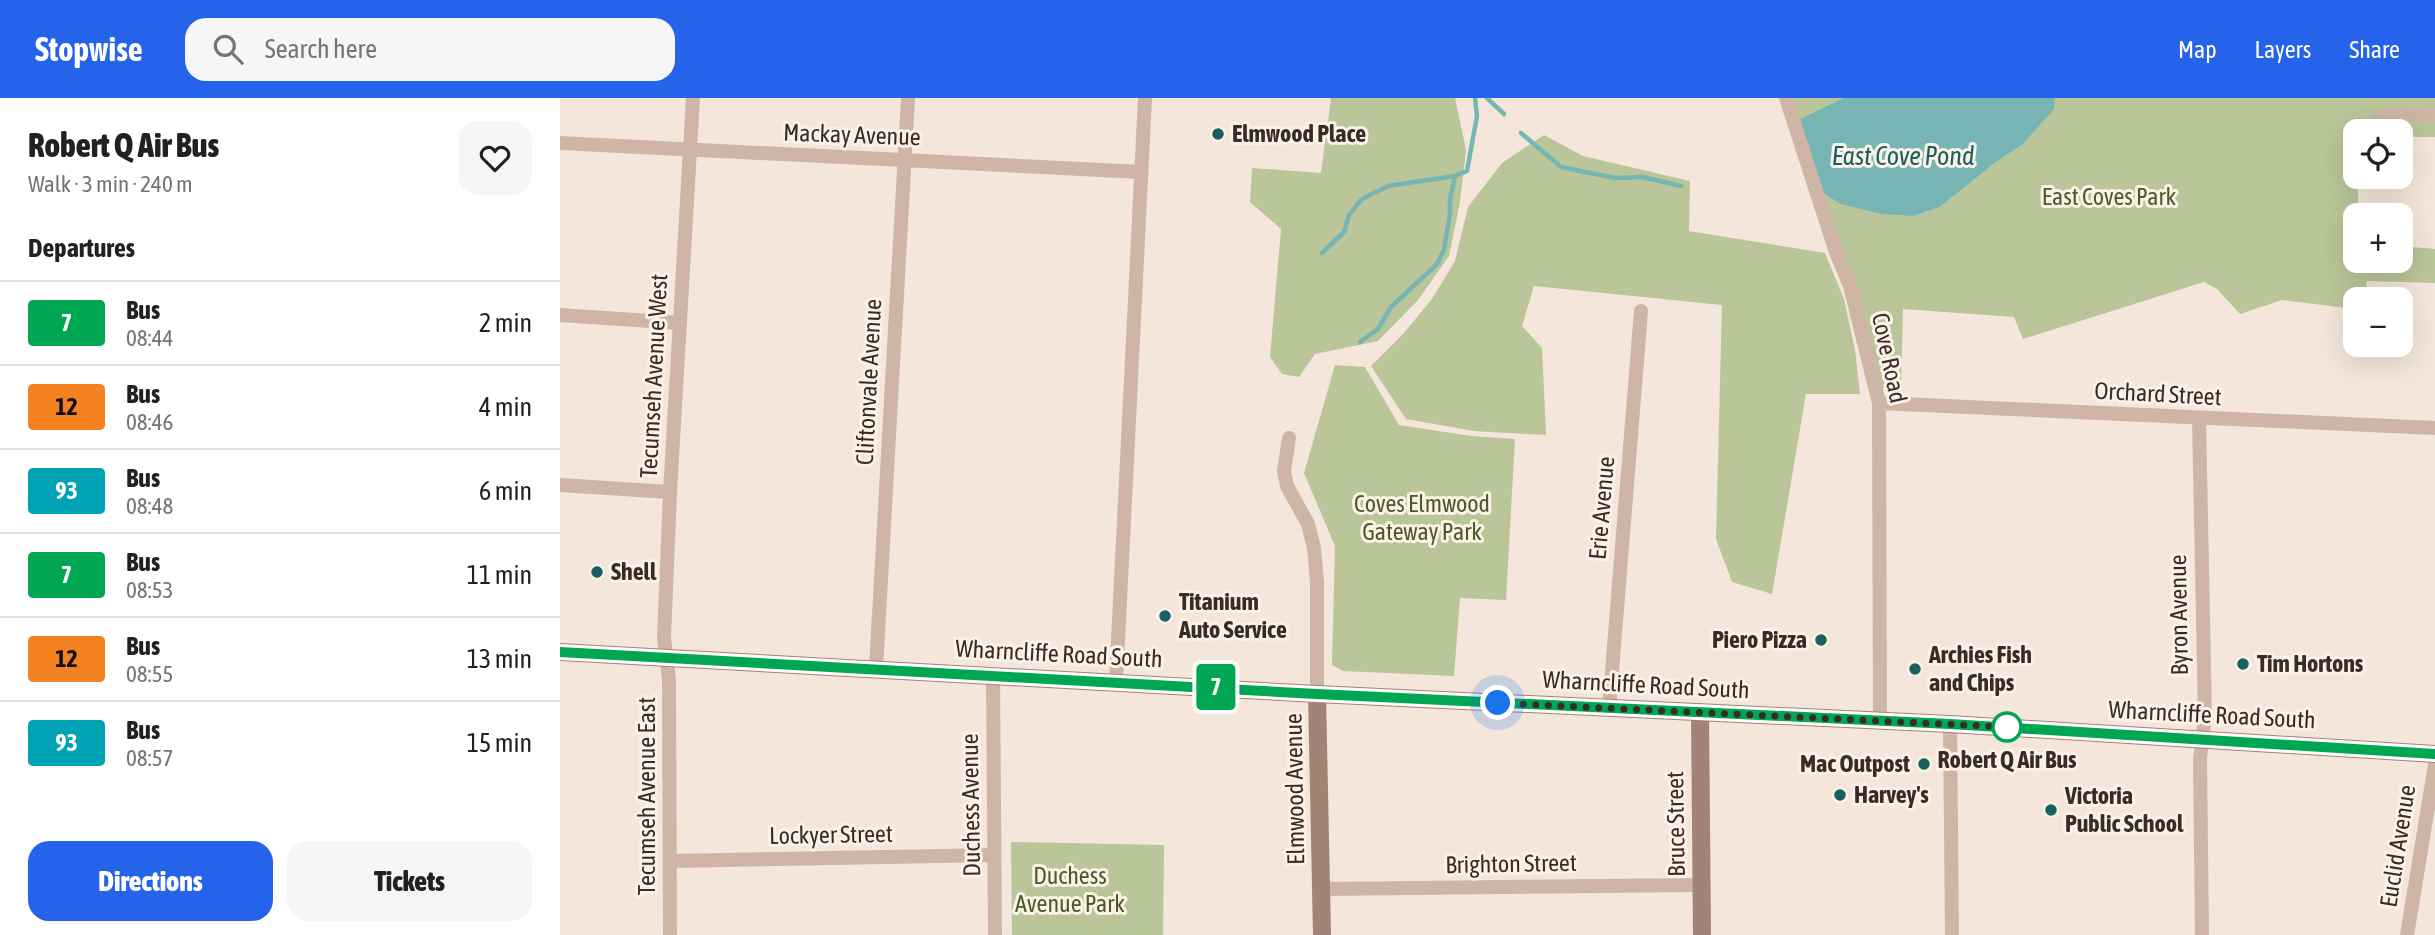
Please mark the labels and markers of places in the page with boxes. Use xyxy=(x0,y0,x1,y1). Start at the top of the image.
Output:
place label: Elmwood Place xyxy=(1232,120,1366,147)
marker: Elmwood Place xyxy=(1210,126,1226,142)
place label: Shell xyxy=(611,558,657,585)
marker: Shell xyxy=(589,564,605,580)
place label: Titanium Auto Service xyxy=(1178,588,1287,643)
marker: Titanium Auto Service xyxy=(1157,608,1173,624)
place label: Piero Pizza xyxy=(1712,626,1807,653)
marker: Piero Pizza xyxy=(1813,632,1829,648)
place label: Archies Fish and Chips xyxy=(1928,641,2032,696)
place label: Tim Hortons xyxy=(2257,650,2364,677)
marker: Tim Hortons xyxy=(2235,656,2251,672)
marker: Archies Fish and Chips xyxy=(1907,661,1923,677)
marker: Robert Q Air Bus xyxy=(1992,712,2022,742)
place label: Robert Q Air Bus xyxy=(1938,746,2077,773)
place label: Mac Outpost xyxy=(1800,750,1910,777)
marker: Mac Outpost xyxy=(1916,756,1932,772)
place label: Harvey's xyxy=(1854,781,1929,808)
place label: Victoria Public School xyxy=(2064,782,2184,837)
marker: Harvey's xyxy=(1832,787,1848,803)
marker: Victoria Public School xyxy=(2043,802,2059,818)

